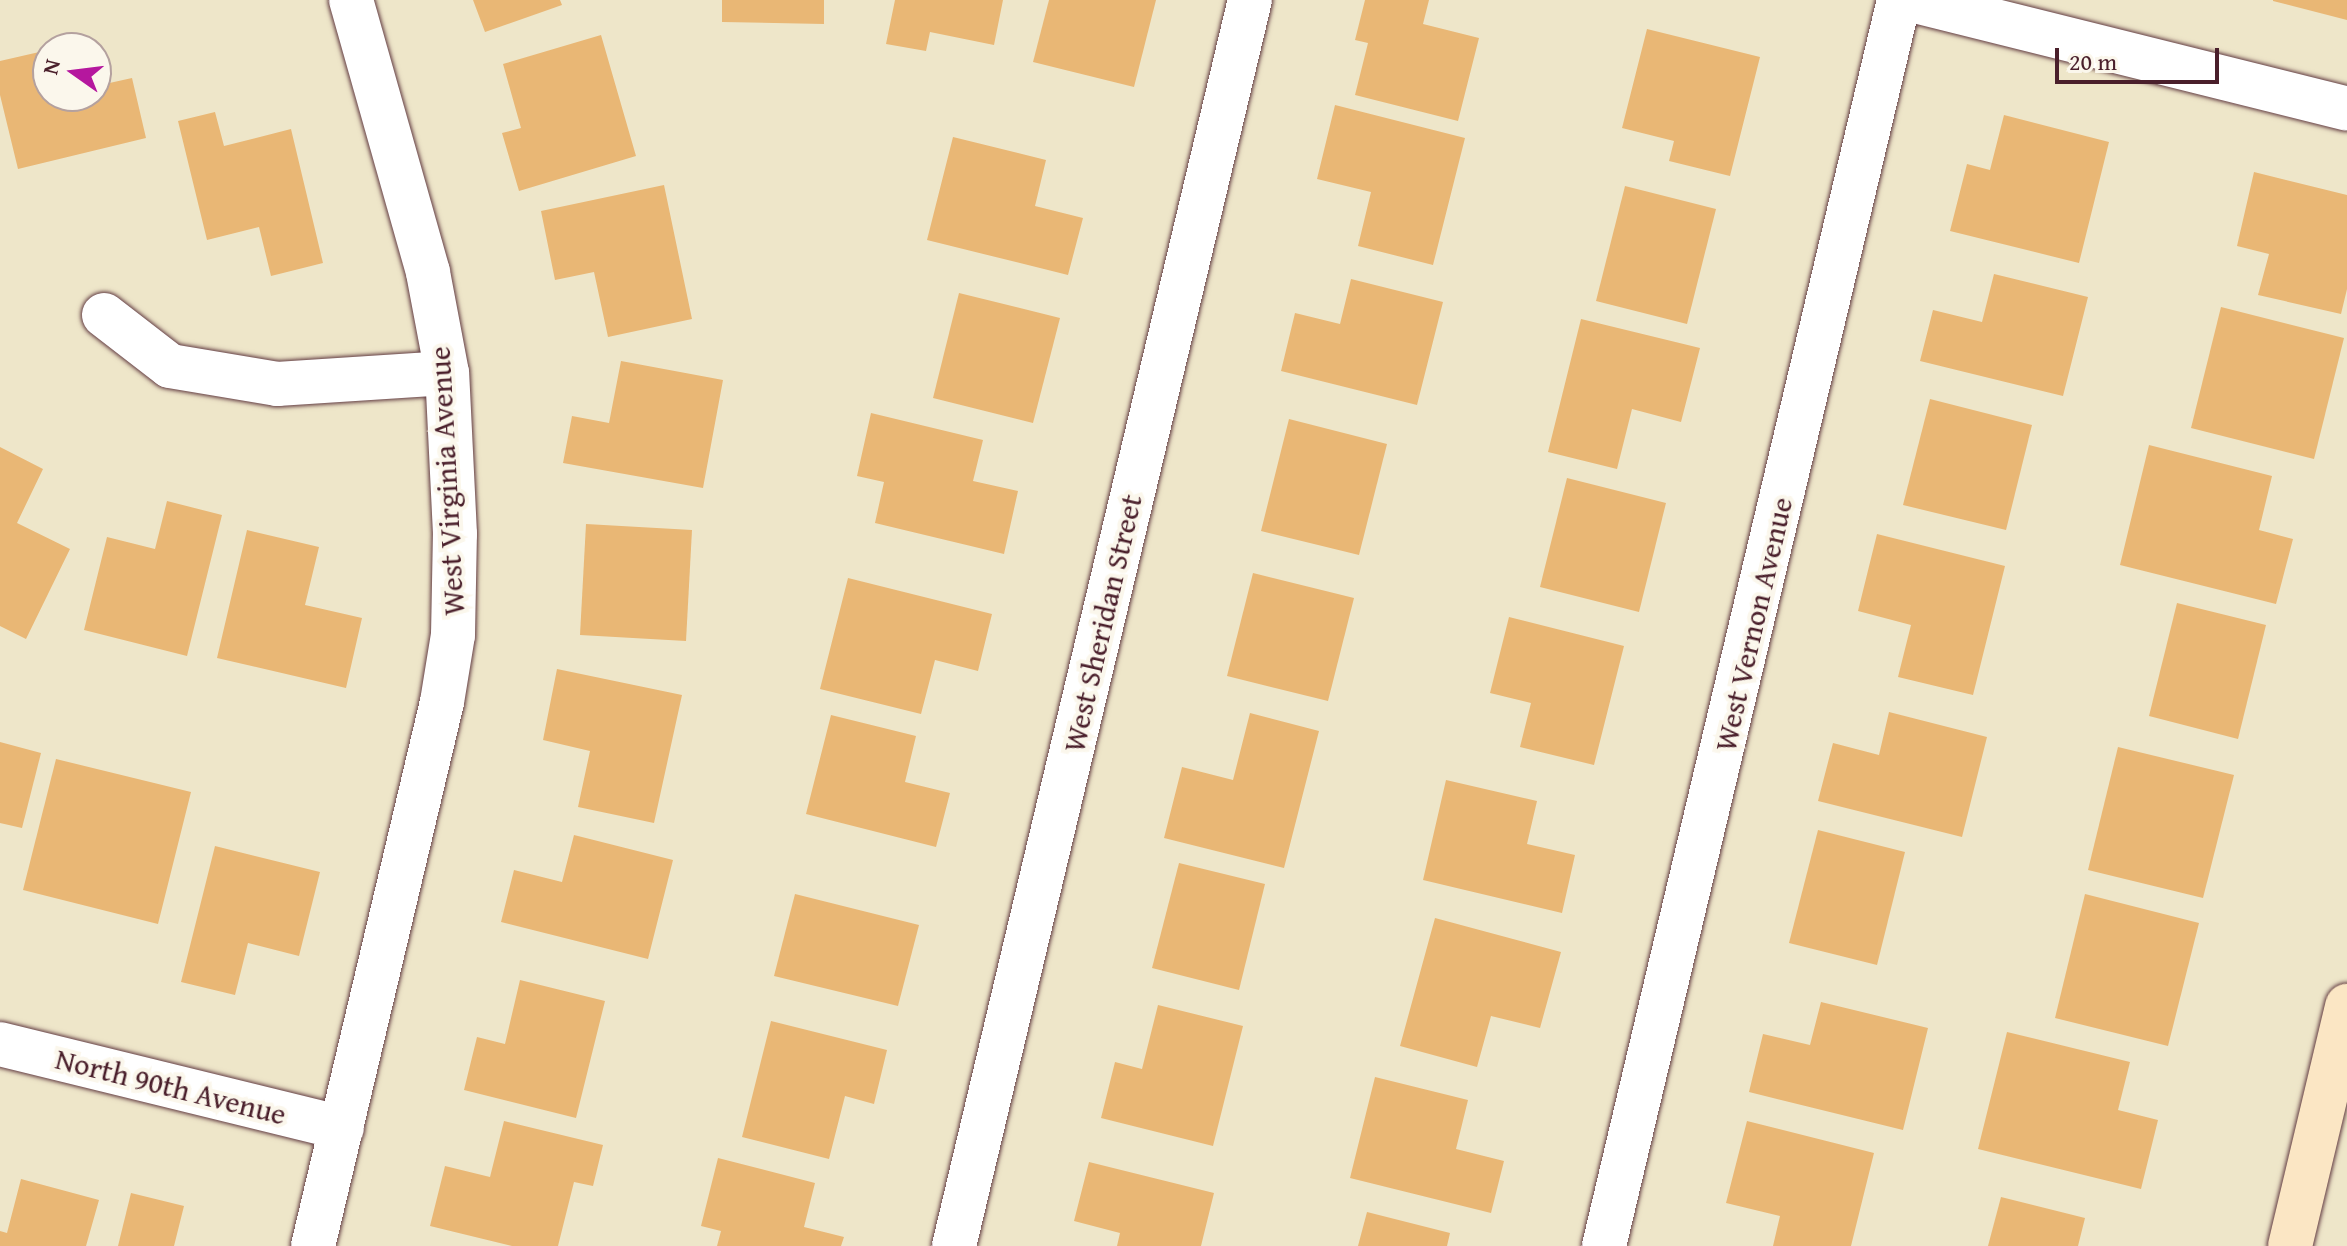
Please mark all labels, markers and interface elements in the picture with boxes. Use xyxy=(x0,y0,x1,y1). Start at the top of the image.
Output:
north arrow xyxy=(32,32,112,112)
scale bar xyxy=(2059,32,2223,82)
text: 20 m xyxy=(2069,44,2117,79)
text: N xyxy=(33,56,68,78)
street label: West Virginia Avenue xyxy=(421,345,471,617)
street label: West Sheridan Street xyxy=(1055,491,1149,755)
street label: West Vernon Avenue xyxy=(1706,493,1800,755)
street label: North 90th Avenue xyxy=(52,1040,290,1132)

